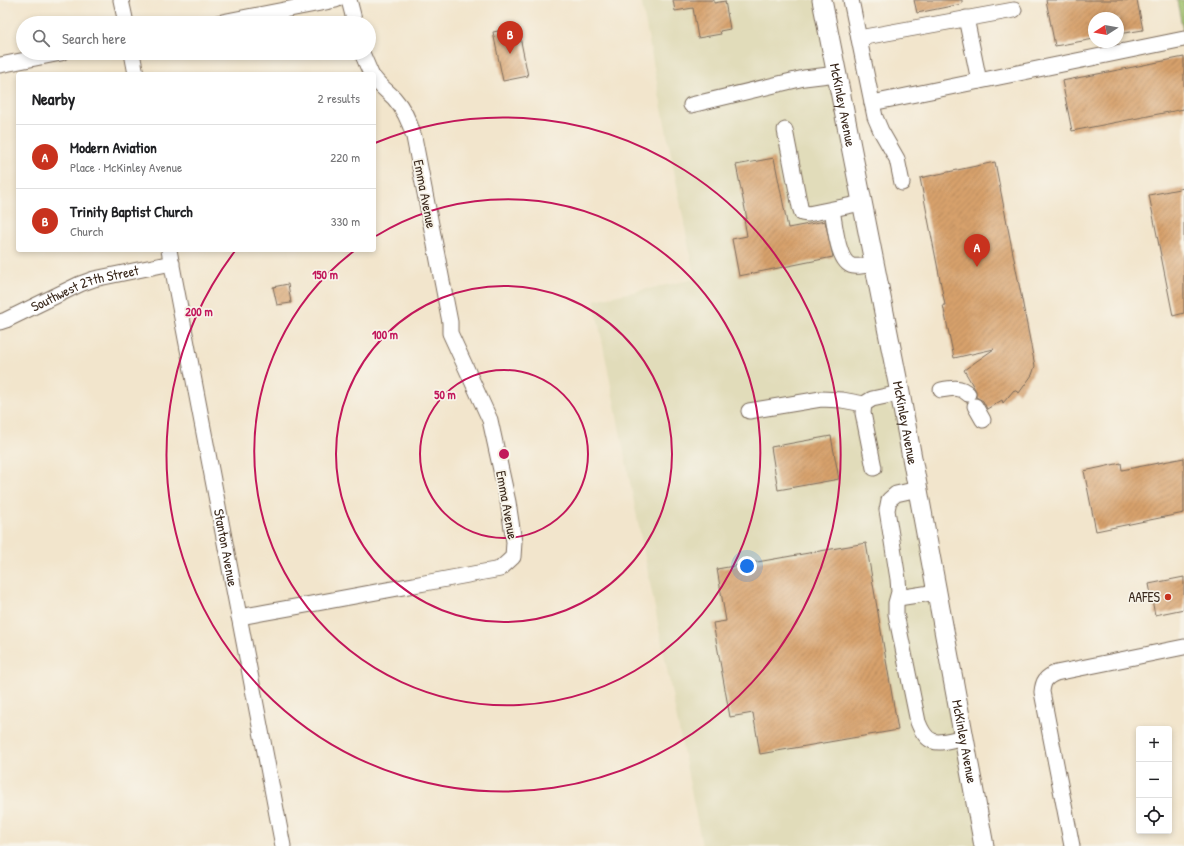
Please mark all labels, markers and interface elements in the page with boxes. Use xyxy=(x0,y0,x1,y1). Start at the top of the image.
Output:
north arrow xyxy=(1088,12,1124,48)
search box xyxy=(16,16,376,60)
pin: B xyxy=(497,21,523,54)
icon: search xyxy=(30,27,52,49)
text: Search here xyxy=(62,28,126,49)
street label: McKinley Avenue xyxy=(826,62,861,149)
text: Nearby xyxy=(32,87,75,110)
text: 2 results xyxy=(318,89,360,107)
text: Modern Aviation xyxy=(70,137,157,158)
text: A xyxy=(42,148,48,166)
text: 220 m xyxy=(330,148,360,166)
text: Place · McKinley Avenue xyxy=(70,158,182,176)
street label: Emma Avenue xyxy=(410,158,442,230)
text: Trinity Baptist Church xyxy=(70,201,192,222)
text: B xyxy=(42,212,48,230)
text: 330 m xyxy=(331,212,360,230)
text: Church xyxy=(70,222,103,240)
pin: A xyxy=(964,234,990,267)
street label: Southwest 27th Street xyxy=(27,260,141,316)
text: 150 m xyxy=(312,266,338,283)
text: 200 m xyxy=(185,303,213,320)
text: 100 m xyxy=(372,326,398,343)
street label: McKinley Avenue xyxy=(889,379,923,466)
text: 50 m xyxy=(434,386,456,403)
centre of rings xyxy=(497,447,511,461)
street label: Emma Avenue xyxy=(492,469,523,541)
street label: Stanton Avenue xyxy=(210,507,243,588)
your location xyxy=(737,556,757,576)
place label: AAFES xyxy=(1128,587,1161,606)
marker: AAFES xyxy=(1163,592,1173,602)
street label: McKinley Avenue xyxy=(948,698,982,785)
map controls xyxy=(1136,726,1172,834)
button: + xyxy=(1136,726,1172,762)
button: − xyxy=(1136,762,1172,798)
button: locate xyxy=(1136,798,1172,834)

